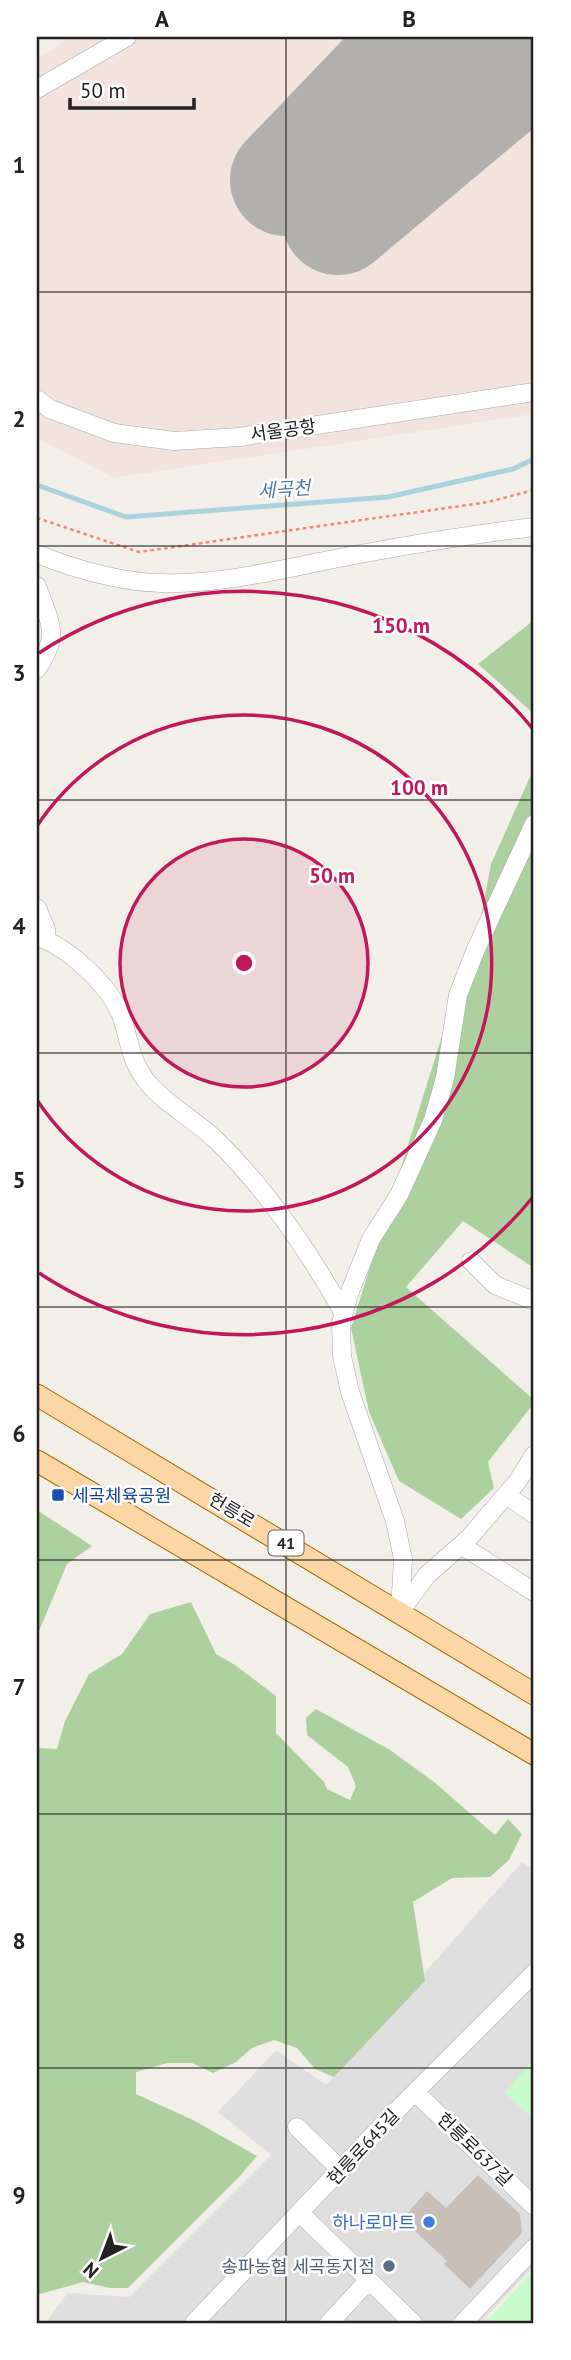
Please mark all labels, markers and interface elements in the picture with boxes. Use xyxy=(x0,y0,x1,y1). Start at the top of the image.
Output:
text: A xyxy=(155,4,169,33)
text: B xyxy=(402,4,416,33)
scale bar xyxy=(70,66,194,110)
text: 50 m xyxy=(80,77,126,104)
text: 1 xyxy=(12,150,26,179)
text: 2 xyxy=(12,404,26,433)
street label: 서울공항 xyxy=(249,414,317,446)
water label: 세곡천 xyxy=(257,475,313,503)
text: 150 m xyxy=(372,612,430,639)
text: 3 xyxy=(12,658,26,687)
text: 100 m xyxy=(390,774,448,801)
text: 50 m xyxy=(309,862,355,889)
text: 4 xyxy=(12,911,26,940)
centre of rings xyxy=(232,951,256,975)
text: 5 xyxy=(12,1165,26,1194)
text: 6 xyxy=(12,1419,26,1448)
place label: 세곡체육공원 xyxy=(72,1484,171,1507)
marker: 세곡체육공원 xyxy=(50,1487,66,1503)
street label: 헌릉로 xyxy=(205,1487,259,1533)
road number: 41 xyxy=(268,1530,304,1555)
text: 7 xyxy=(12,1672,26,1701)
text: 8 xyxy=(12,1926,26,1955)
street label: 헌릉로645길 xyxy=(322,2104,404,2190)
street label: 헌릉로637길 xyxy=(433,2107,517,2191)
text: 9 xyxy=(12,2180,26,2209)
place label: 하나로마트 xyxy=(332,2211,415,2234)
marker: 하나로마트 xyxy=(421,2214,437,2230)
north arrow xyxy=(66,2224,136,2294)
place label: 송파농협 세곡동지점 xyxy=(221,2255,375,2278)
text: N xyxy=(78,2258,103,2284)
marker: 송파농협 세곡동지점 xyxy=(381,2258,397,2274)

